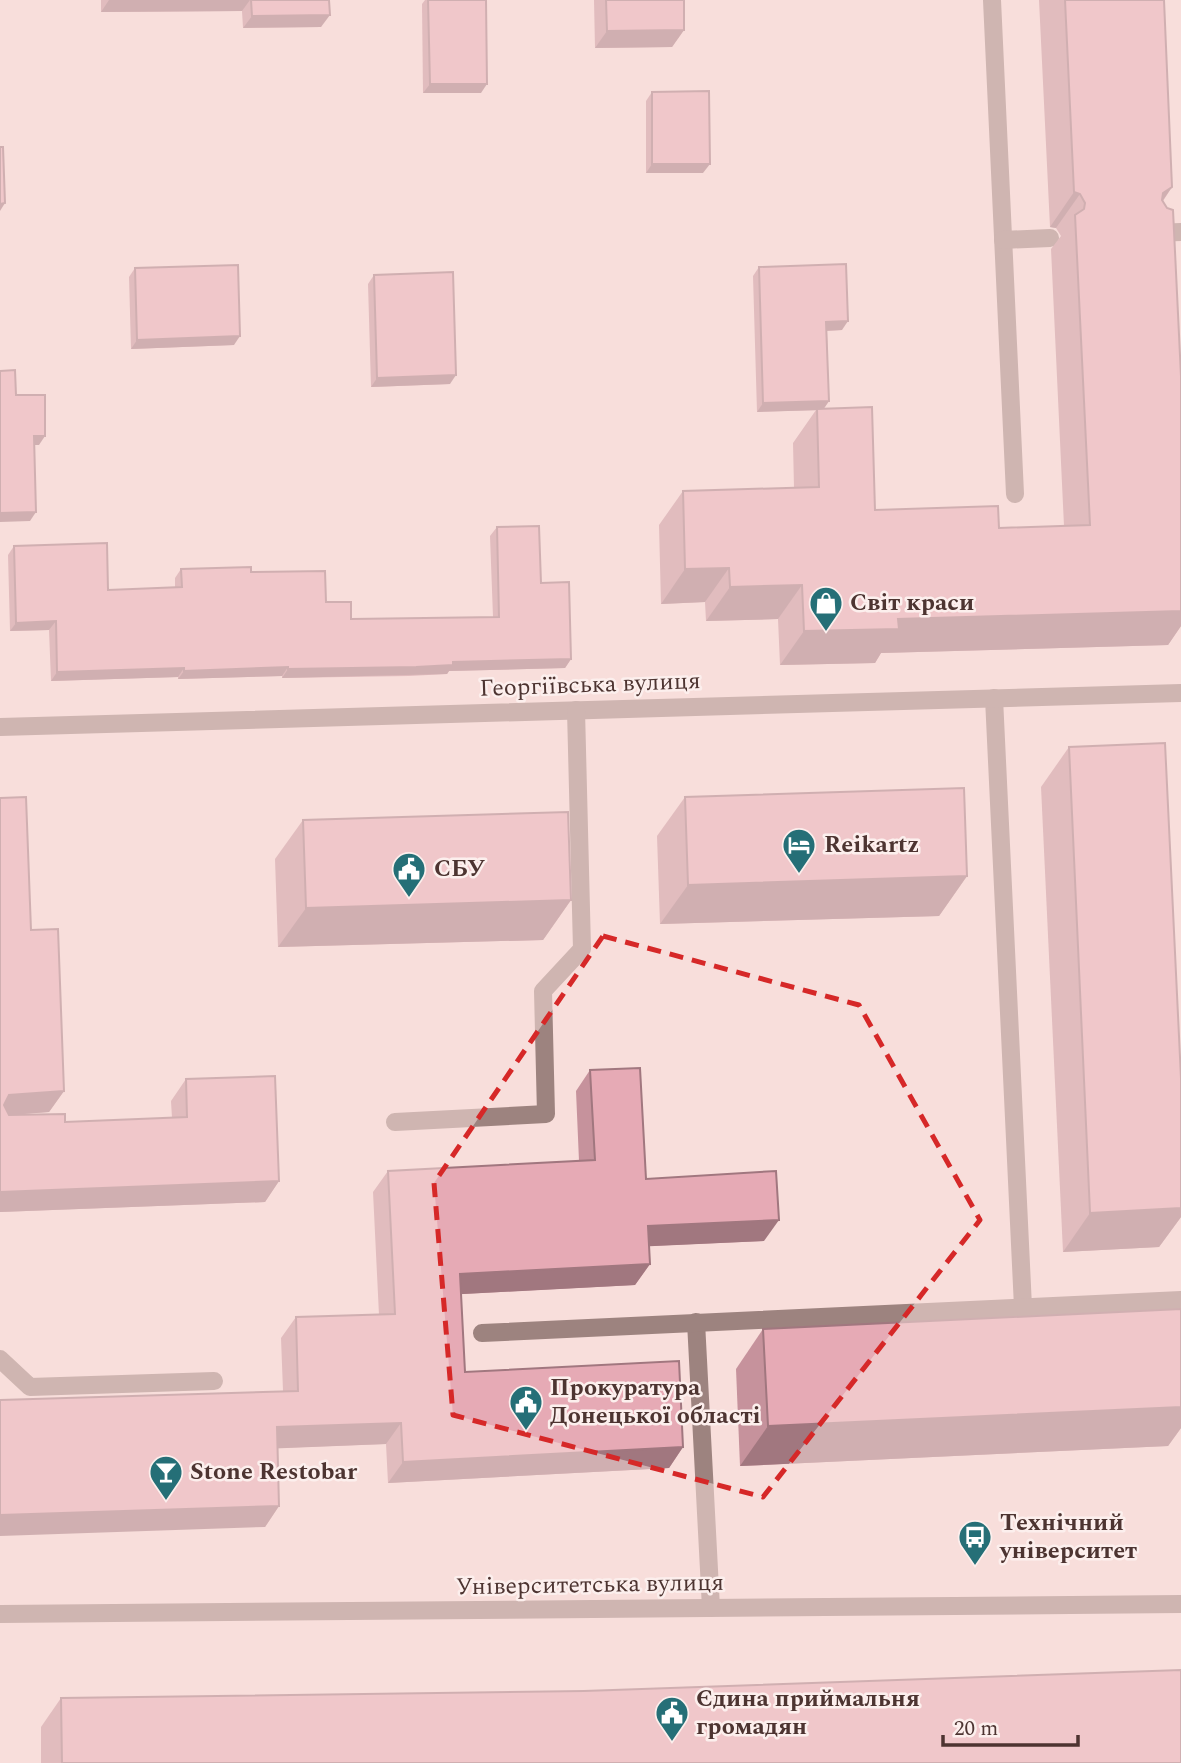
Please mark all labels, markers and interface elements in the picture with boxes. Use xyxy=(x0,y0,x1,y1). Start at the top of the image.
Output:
shop icon: Свiт краси xyxy=(807,584,845,633)
place label: Свiт краси xyxy=(850,585,974,621)
street label: Георгіївська вулиця xyxy=(479,663,701,707)
hotel icon: Reikartz xyxy=(780,826,818,875)
place label: Reikartz xyxy=(824,827,919,863)
public building icon: СБУ xyxy=(390,850,428,899)
place label: СБУ xyxy=(434,851,485,887)
place label: Прокуратура Донецької області xyxy=(550,1370,761,1434)
public building icon: Прокуратура Донецької області xyxy=(507,1383,545,1432)
bar icon: Stone Restobar xyxy=(147,1453,185,1502)
place label: Stone Restobar xyxy=(190,1454,358,1490)
place label: Технічний університет xyxy=(999,1505,1137,1569)
bus stop icon: Технічний університет xyxy=(956,1518,994,1567)
street label: Університетська вулиця xyxy=(456,1565,724,1605)
place label: Єдина приймальня громадян xyxy=(696,1681,920,1745)
public building icon: Єдина приймальня громадян xyxy=(653,1694,691,1743)
scale bar xyxy=(943,1704,1078,1748)
text: 20 m xyxy=(954,1713,998,1745)

